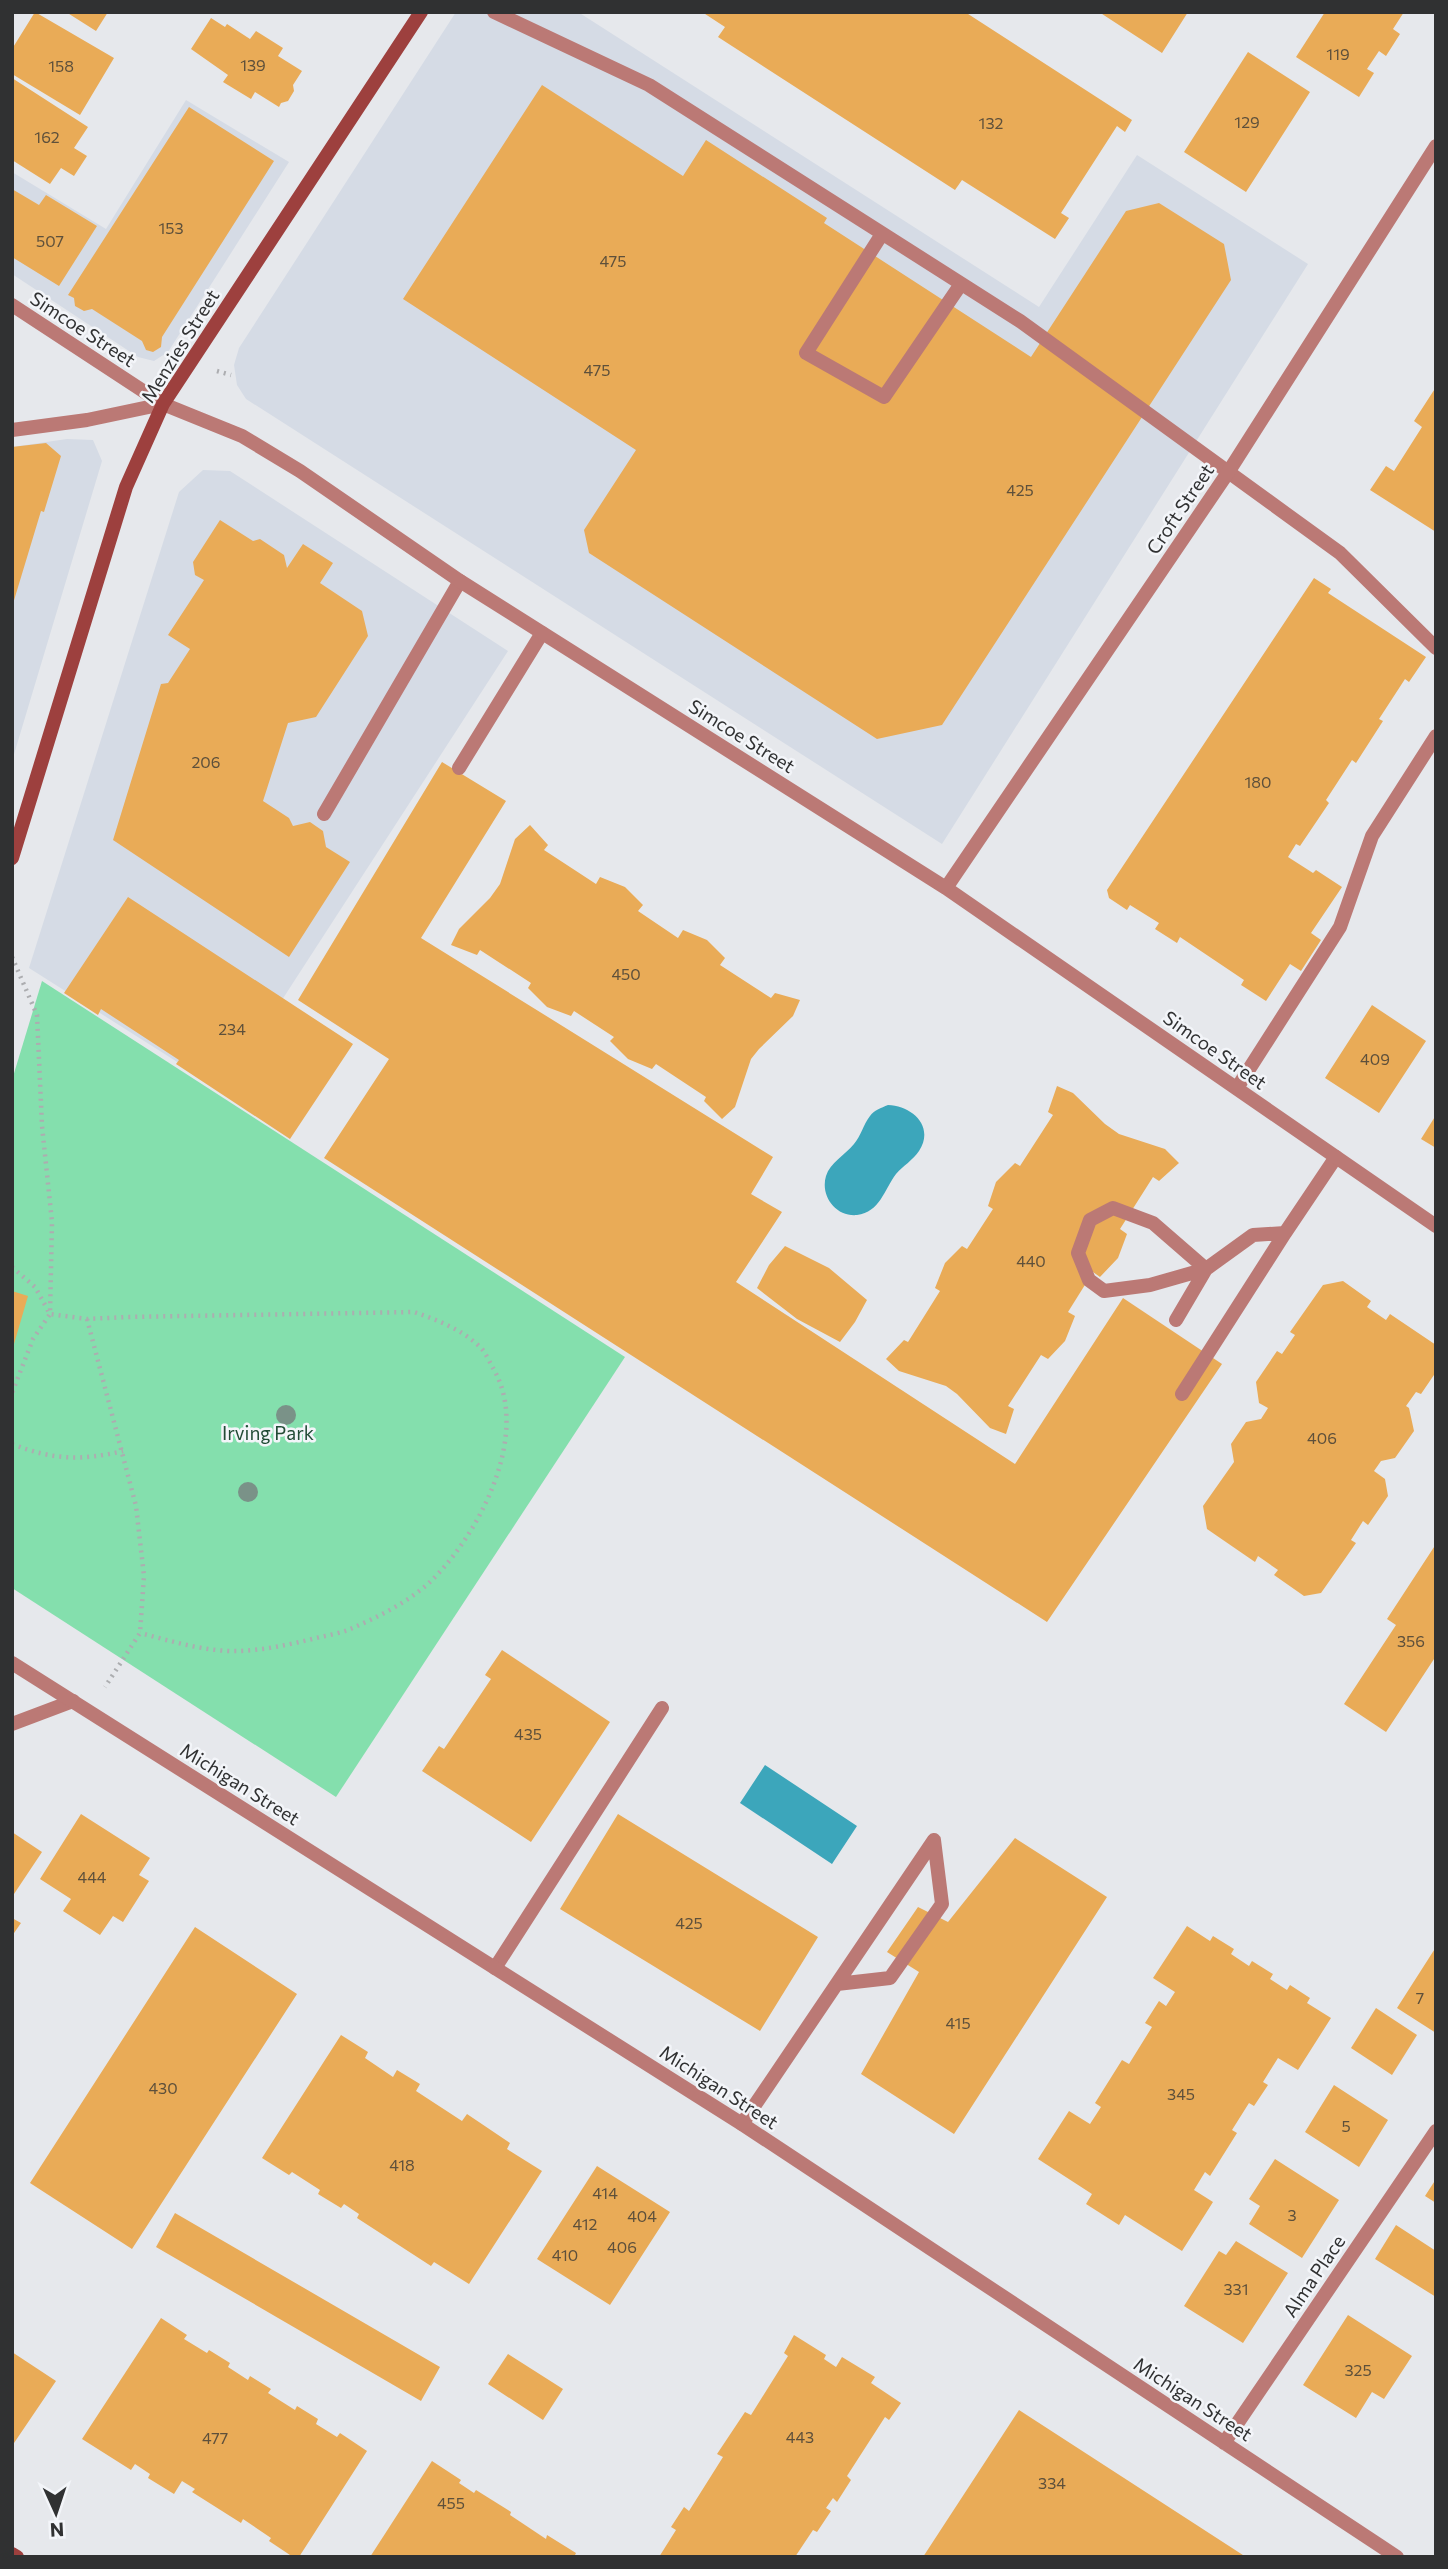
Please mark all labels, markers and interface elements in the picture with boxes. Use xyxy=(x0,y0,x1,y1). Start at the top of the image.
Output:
house number: 119 xyxy=(1326,44,1350,63)
house number: 139 xyxy=(240,55,266,74)
house number: 158 xyxy=(48,56,74,75)
house number: 129 xyxy=(1234,112,1260,131)
house number: 132 xyxy=(979,113,1004,132)
house number: 162 xyxy=(34,127,60,146)
house number: 153 xyxy=(158,218,184,237)
house number: 507 xyxy=(36,231,64,250)
house number: 475 xyxy=(600,251,626,270)
street label: Menzies Street xyxy=(136,285,224,407)
street label: Simcoe Street xyxy=(26,286,140,371)
house number: 475 xyxy=(584,360,610,379)
street label: Croft Street xyxy=(1141,459,1218,558)
house number: 425 xyxy=(1006,480,1034,499)
street label: Simcoe Street xyxy=(685,694,800,777)
house number: 206 xyxy=(192,752,220,771)
house number: 180 xyxy=(1245,772,1272,791)
house number: 450 xyxy=(611,964,641,983)
street label: Simcoe Street xyxy=(1159,1006,1271,1094)
house number: 234 xyxy=(218,1019,246,1038)
house number: 409 xyxy=(1360,1049,1390,1068)
house number: 440 xyxy=(1016,1251,1046,1270)
park label: Irving Park xyxy=(222,1421,314,1444)
house number: 406 xyxy=(1307,1428,1337,1447)
house number: 356 xyxy=(1397,1631,1425,1650)
house number: 435 xyxy=(514,1724,542,1743)
street label: Michigan Street xyxy=(176,1738,304,1830)
house number: 444 xyxy=(78,1867,107,1886)
house number: 425 xyxy=(675,1913,703,1932)
house number: 7 xyxy=(1416,1988,1424,2007)
house number: 415 xyxy=(945,2013,971,2032)
street label: Michigan Street xyxy=(656,2040,783,2134)
house number: 430 xyxy=(148,2078,178,2097)
house number: 345 xyxy=(1167,2084,1195,2103)
house number: 5 xyxy=(1341,2116,1351,2135)
house number: 418 xyxy=(389,2155,415,2174)
house number: 414 xyxy=(592,2183,618,2202)
house number: 3 xyxy=(1287,2205,1297,2224)
house number: 404 xyxy=(627,2206,657,2225)
house number: 412 xyxy=(573,2214,598,2233)
street label: Alma Place xyxy=(1278,2230,1349,2321)
house number: 406 xyxy=(607,2237,637,2256)
house number: 410 xyxy=(552,2245,578,2264)
house number: 331 xyxy=(1223,2279,1249,2298)
street label: Michigan Street xyxy=(1130,2352,1257,2446)
house number: 325 xyxy=(1344,2360,1372,2379)
house number: 443 xyxy=(786,2427,814,2446)
house number: 477 xyxy=(202,2428,228,2447)
house number: 334 xyxy=(1038,2473,1066,2492)
north arrow xyxy=(21,2478,91,2548)
house number: 455 xyxy=(437,2493,465,2512)
text: N xyxy=(49,2519,65,2542)

